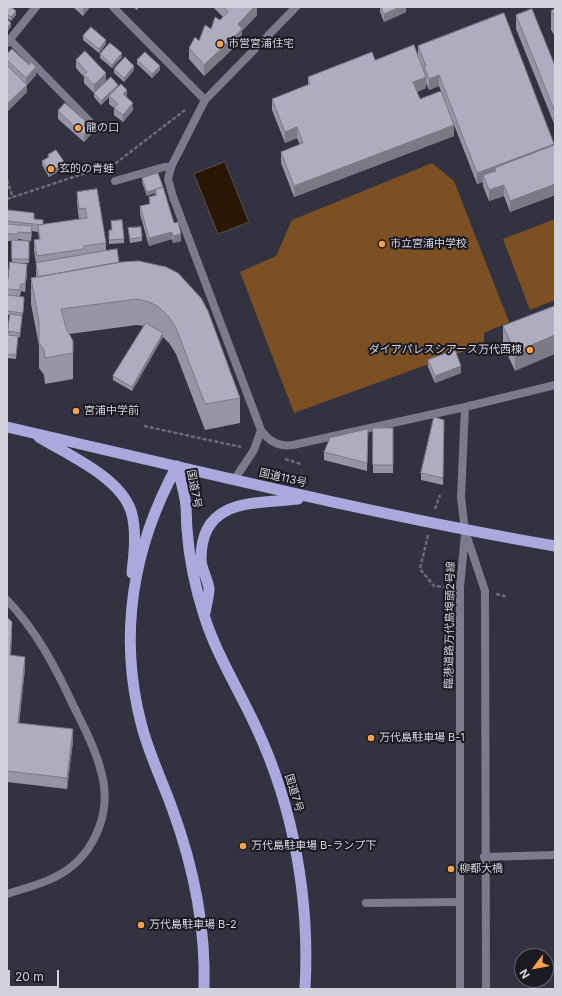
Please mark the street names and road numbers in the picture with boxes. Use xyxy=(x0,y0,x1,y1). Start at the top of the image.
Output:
street label: 国道113号 xyxy=(258,466,308,490)
street label: 国道7号 xyxy=(184,469,204,509)
street label: 臨港道路万代島埠頭2号線 xyxy=(442,561,458,689)
street label: 国道7号 xyxy=(282,772,306,814)

